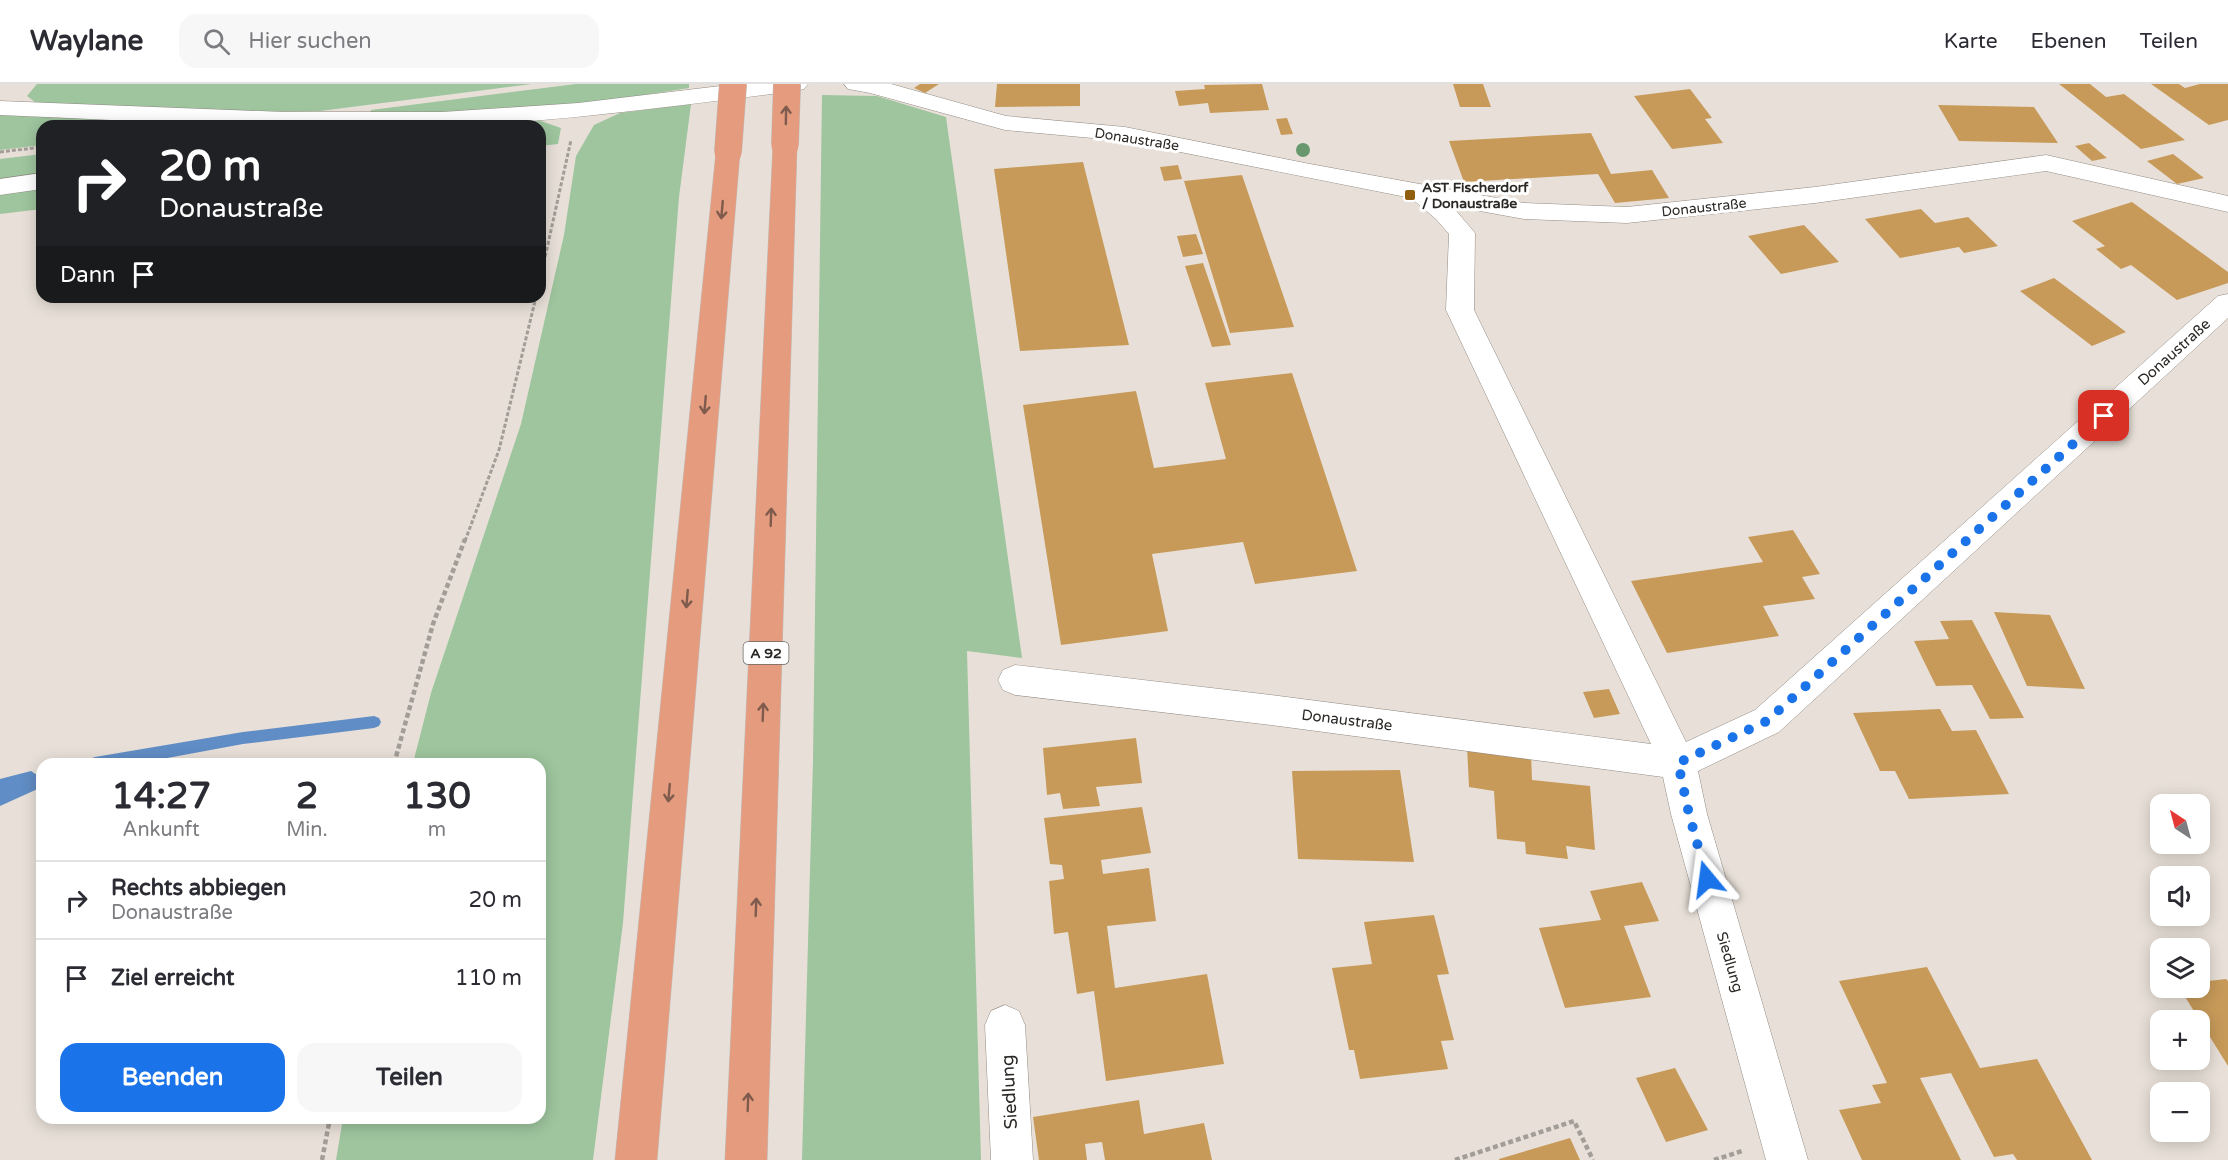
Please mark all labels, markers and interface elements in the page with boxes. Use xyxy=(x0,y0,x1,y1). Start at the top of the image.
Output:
search box xyxy=(179,14,599,68)
text: Waylane xyxy=(30,24,143,58)
icon: search xyxy=(200,25,233,58)
text: Hier suchen xyxy=(248,28,372,54)
text: Karte xyxy=(1944,29,1998,54)
text: Ebenen xyxy=(2031,29,2107,54)
text: Teilen xyxy=(2140,29,2198,54)
one-way arrow xyxy=(780,105,792,125)
street label: Donaustraße xyxy=(1093,124,1180,155)
text: 20 m xyxy=(159,141,261,192)
icon: right xyxy=(60,144,138,222)
place label: AST Fischerdorf / Donaustraße xyxy=(1422,179,1529,212)
marker: AST Fischerdorf / Donaustraße xyxy=(1403,188,1417,202)
text: Donaustraße xyxy=(159,192,324,225)
street label: Donaustraße xyxy=(1661,195,1747,220)
one-way arrow xyxy=(716,200,727,220)
icon: arrive xyxy=(127,258,160,291)
text: Dann xyxy=(60,262,115,288)
street label: Donaustraße xyxy=(2134,315,2214,389)
pin xyxy=(2078,390,2129,441)
one-way arrow xyxy=(699,394,710,414)
icon: arrive xyxy=(2087,399,2120,432)
one-way arrow xyxy=(765,507,776,527)
one-way arrow xyxy=(681,588,692,608)
road number: A 92 xyxy=(744,642,789,664)
one-way arrow xyxy=(758,702,769,722)
street label: Donaustraße xyxy=(1301,705,1393,735)
text: 14:27 xyxy=(111,775,211,818)
text: 2 xyxy=(296,775,318,818)
text: 130 xyxy=(403,775,471,818)
one-way arrow xyxy=(664,783,675,803)
north arrow xyxy=(2150,794,2210,854)
map controls xyxy=(2150,794,2210,1142)
text: Ankunft xyxy=(123,818,200,842)
text: Min. xyxy=(286,818,328,842)
text: m xyxy=(428,818,446,842)
position arrow xyxy=(1675,847,1739,911)
button: sound xyxy=(2150,866,2210,926)
text: Rechts abbiegen xyxy=(111,875,286,901)
icon: right xyxy=(60,884,93,917)
text: 20 m xyxy=(468,887,522,913)
one-way arrow xyxy=(750,897,761,917)
text: Donaustraße xyxy=(111,901,233,925)
street label: Siedlung xyxy=(1713,930,1747,994)
button: layers xyxy=(2150,938,2210,998)
icon: arrive xyxy=(60,962,93,995)
text: Ziel erreicht xyxy=(111,965,234,991)
text: 110 m xyxy=(455,965,522,991)
button: + xyxy=(2150,1010,2210,1070)
button: Beenden xyxy=(60,1043,285,1112)
button: Teilen xyxy=(297,1043,522,1112)
street label: Siedlung xyxy=(996,1054,1022,1130)
button: − xyxy=(2150,1082,2210,1142)
one-way arrow xyxy=(743,1092,754,1112)

